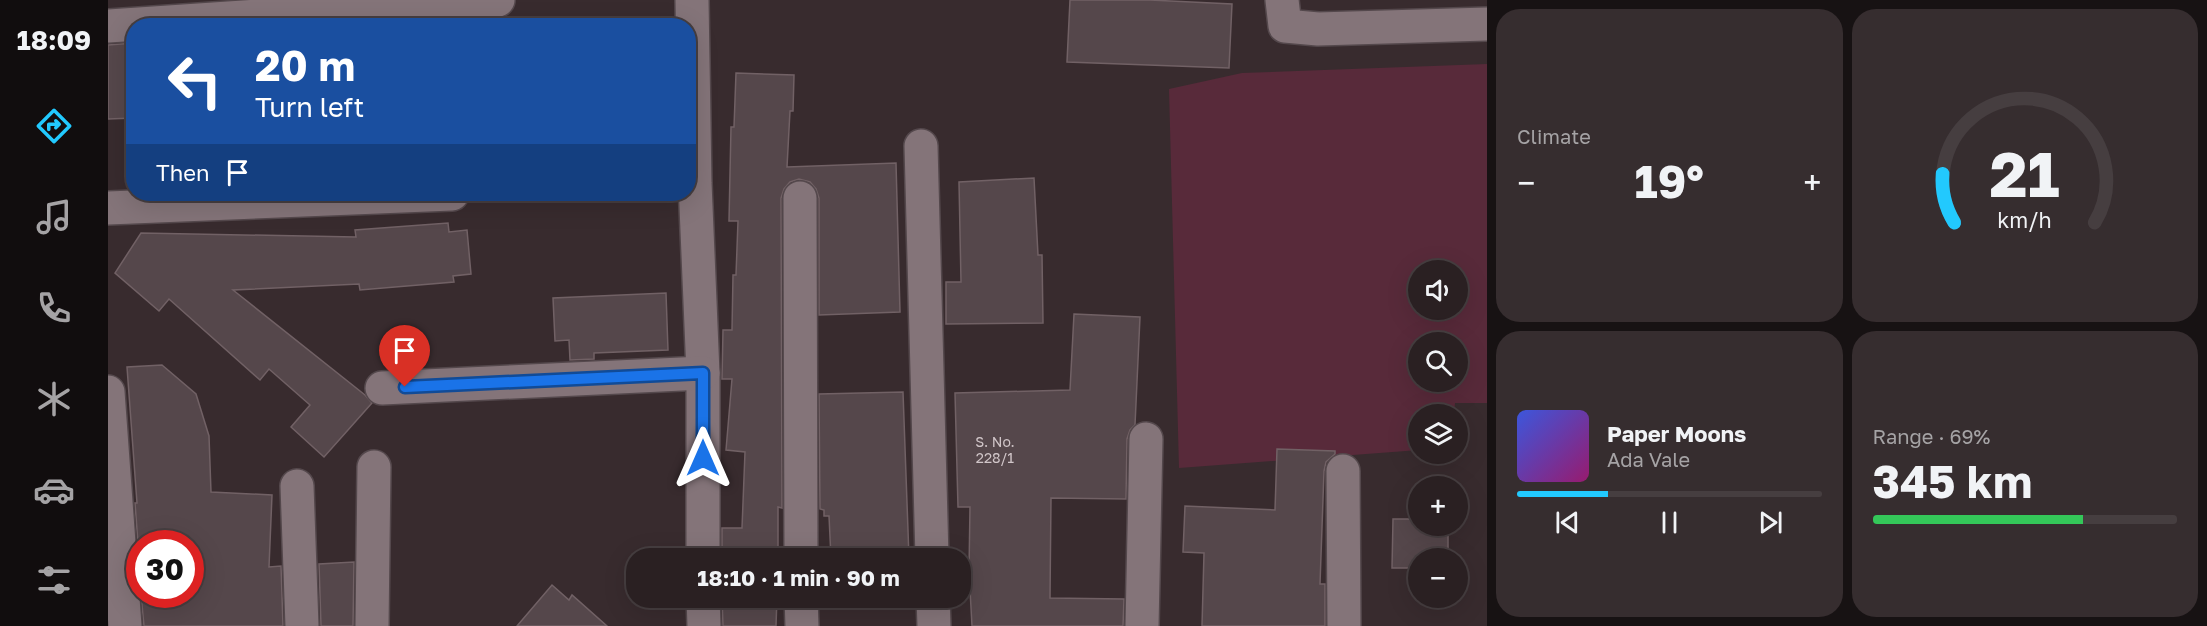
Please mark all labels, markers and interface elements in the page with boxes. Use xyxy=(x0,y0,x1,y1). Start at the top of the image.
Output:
text: 18:09 xyxy=(17,24,91,56)
text: 20 m xyxy=(255,40,355,90)
icon: left xyxy=(156,42,234,120)
text: Turn left xyxy=(255,91,364,123)
icon: directions xyxy=(33,105,75,147)
text: Climate xyxy=(1517,124,1591,148)
text: 21 xyxy=(1990,136,2060,211)
text: 19° xyxy=(1635,154,1704,208)
icon: arrive xyxy=(221,156,254,189)
text: Then xyxy=(156,159,209,186)
text: − xyxy=(1517,163,1535,202)
text: + xyxy=(1803,163,1822,202)
icon: music xyxy=(33,196,75,238)
text: km/h xyxy=(1997,207,2052,233)
map controls xyxy=(1408,260,1468,608)
button: sound xyxy=(1408,260,1468,320)
icon: phone xyxy=(33,287,75,329)
pin xyxy=(379,325,430,387)
button: search xyxy=(1408,332,1468,392)
icon: arrive xyxy=(388,334,421,367)
icon: climate xyxy=(33,378,75,420)
button: layers xyxy=(1408,404,1468,464)
text: Paper Moons xyxy=(1607,420,1746,447)
text: Range · 69% xyxy=(1873,424,1990,448)
position arrow xyxy=(671,426,735,490)
house number: S. No. 228/1 xyxy=(975,433,1015,466)
text: Ada Vale xyxy=(1607,447,1690,471)
text: 345 km xyxy=(1873,454,2032,508)
icon: car xyxy=(33,469,75,511)
button: + xyxy=(1408,476,1468,536)
icon: previous xyxy=(1551,506,1584,539)
icon: pause xyxy=(1653,506,1686,539)
icon: next xyxy=(1754,506,1787,539)
speed limit sign: 30 xyxy=(126,530,204,608)
button: − xyxy=(1408,548,1468,608)
icon: filters xyxy=(33,559,75,601)
text: 18:10 · 1 min · 90 m xyxy=(697,564,900,591)

